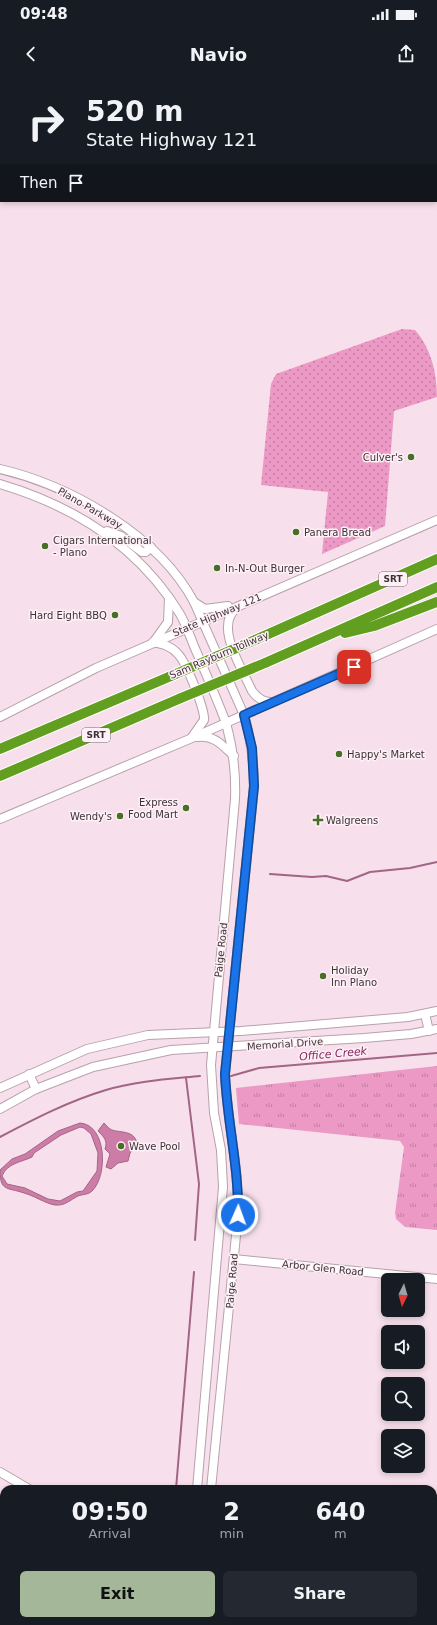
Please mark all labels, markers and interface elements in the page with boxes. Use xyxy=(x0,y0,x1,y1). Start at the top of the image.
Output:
text: 09:48 xyxy=(20,5,68,23)
icon: back xyxy=(20,43,42,65)
icon: share xyxy=(395,43,417,65)
text: Navio xyxy=(190,44,247,65)
text: 520 m xyxy=(86,95,183,128)
icon: right xyxy=(20,96,72,148)
text: State Highway 121 xyxy=(86,129,257,150)
icon: arrive xyxy=(65,172,87,194)
text: Then xyxy=(20,174,57,192)
place label: Culver's xyxy=(363,452,403,463)
marker: Culver's xyxy=(406,452,416,462)
street label: Plano Parkway xyxy=(56,485,124,531)
marker: Panera Bread xyxy=(291,527,301,537)
place label: Panera Bread xyxy=(304,527,371,538)
place label: Cigars International - Plano xyxy=(53,535,152,558)
marker: Cigars International - Plano xyxy=(40,541,50,551)
marker: In-N-Out Burger xyxy=(212,563,222,573)
place label: In-N-Out Burger xyxy=(225,563,305,574)
road number: SRT xyxy=(379,572,407,586)
street label: State Highway 121 xyxy=(171,591,263,639)
place label: Hard Eight BBQ xyxy=(29,610,107,621)
marker: Hard Eight BBQ xyxy=(110,610,120,620)
street label: Sam Rayburn Tollway xyxy=(168,629,270,681)
pin xyxy=(337,650,371,684)
icon: arrive xyxy=(343,656,365,678)
road number: SRT xyxy=(82,728,110,742)
marker: Happy's Market xyxy=(334,749,344,759)
place label: Happy's Market xyxy=(347,749,425,760)
place label: Express Food Mart xyxy=(128,797,178,820)
marker: Express Food Mart xyxy=(181,803,191,813)
place label: Wendy's xyxy=(70,811,112,822)
marker: Wendy's xyxy=(115,811,125,821)
marker: Walgreens xyxy=(313,815,323,825)
place label: Walgreens xyxy=(326,815,378,826)
street label: Paige Road xyxy=(213,922,229,978)
place label: Holiday Inn Plano xyxy=(331,965,377,988)
marker: Holiday Inn Plano xyxy=(318,971,328,981)
street label: Memorial Drive xyxy=(247,1036,323,1052)
water label: Office Creek xyxy=(299,1045,368,1063)
marker: Wave Pool xyxy=(116,1141,126,1151)
place label: Wave Pool xyxy=(129,1141,180,1152)
position arrow xyxy=(217,1194,259,1236)
street label: Paige Road xyxy=(224,1253,240,1309)
street label: Arbor Glen Road xyxy=(282,1258,364,1278)
north arrow xyxy=(381,1273,425,1317)
map controls xyxy=(381,1273,425,1473)
button: sound xyxy=(381,1325,425,1369)
button: search xyxy=(381,1377,425,1421)
button: layers xyxy=(381,1429,425,1473)
text: 09:50 xyxy=(71,1498,148,1526)
text: 2 xyxy=(223,1498,240,1526)
text: 640 xyxy=(315,1498,365,1526)
text: Arrival xyxy=(89,1526,131,1541)
text: min xyxy=(219,1526,244,1541)
text: m xyxy=(334,1526,347,1541)
button: Exit xyxy=(20,1571,215,1617)
button: Share xyxy=(223,1571,417,1617)

